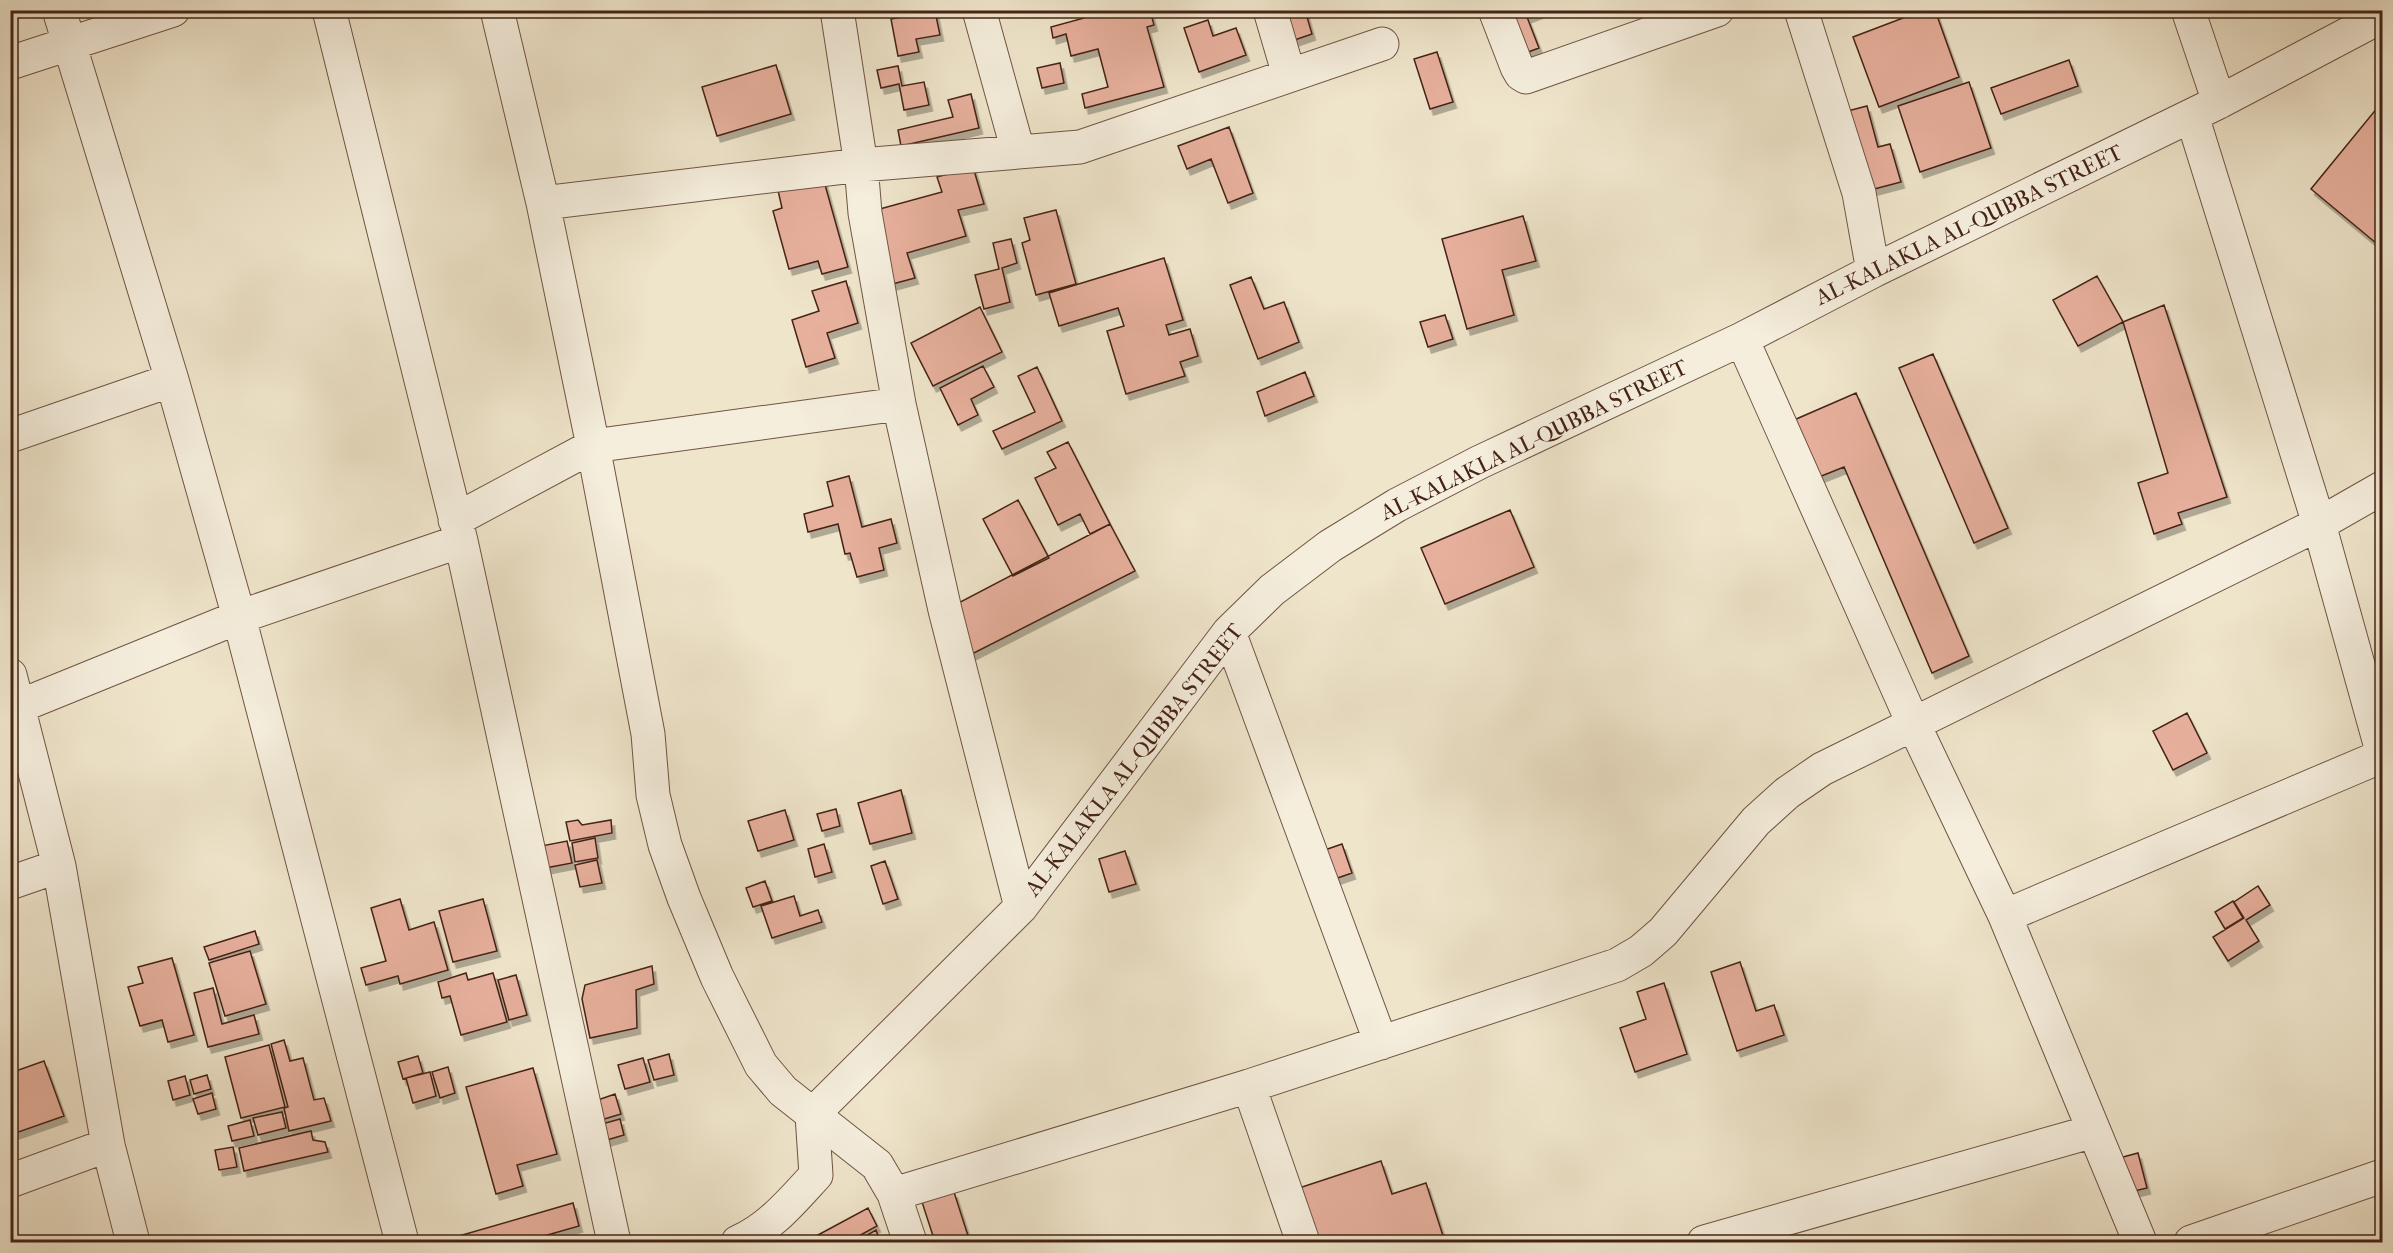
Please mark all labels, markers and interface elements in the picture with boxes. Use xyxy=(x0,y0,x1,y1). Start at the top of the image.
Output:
street label: AL-KALAKLA AL-QUBBA STREET xyxy=(1810,139,2128,311)
street label: AL-KALAKLA AL-QUBBA STREET xyxy=(1375,354,1693,526)
street label: AL-KALAKLA AL-QUBBA STREET xyxy=(1019,618,1249,902)

